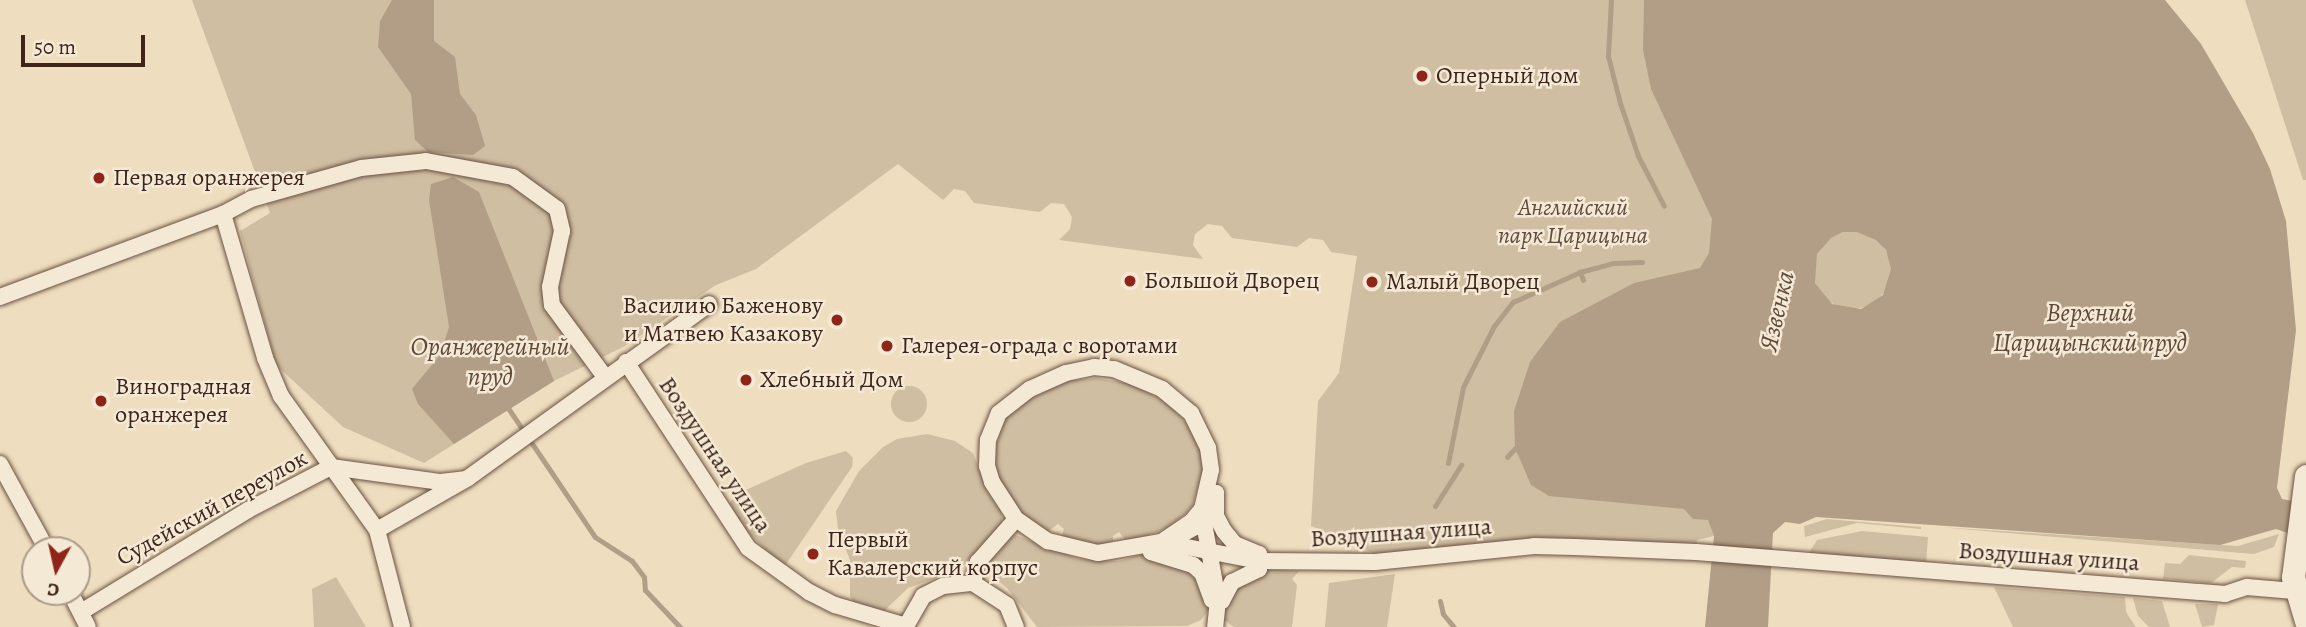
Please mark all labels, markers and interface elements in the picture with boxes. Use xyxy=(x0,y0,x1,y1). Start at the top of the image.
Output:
scale bar xyxy=(24,21,149,65)
text: 50 m xyxy=(34,33,76,61)
place label: Оперный дом xyxy=(1436,62,1579,90)
marker: Оперный дом xyxy=(1414,68,1430,84)
place label: Первая оранжерея xyxy=(113,164,305,192)
marker: Первая оранжерея xyxy=(91,170,107,186)
park label: Английский парк Царицына xyxy=(1498,194,1648,250)
place label: Большой Дворец xyxy=(1144,267,1319,295)
place label: Малый Дворец xyxy=(1386,268,1540,296)
water label: Язвенка xyxy=(1753,268,1801,354)
marker: Большой Дворец xyxy=(1122,273,1138,289)
marker: Малый Дворец xyxy=(1364,274,1380,290)
place label: Василию Баженову и Матвею Казакову xyxy=(623,292,823,348)
water label: Верхний Царицынский пруд xyxy=(1993,297,2187,358)
marker: Василию Баженову и Матвею Казакову xyxy=(829,312,845,328)
water label: Оранжерейный пруд xyxy=(411,331,569,392)
place label: Галерея-ограда с воротами xyxy=(901,332,1178,360)
marker: Галерея-ограда с воротами xyxy=(879,338,895,354)
place label: Хлебный Дом xyxy=(760,366,904,394)
street label: Воздушная улица xyxy=(652,372,778,538)
marker: Хлебный Дом xyxy=(738,372,754,388)
place label: Виноградная оранжерея xyxy=(115,373,251,429)
marker: Виноградная оранжерея xyxy=(93,393,109,409)
street label: Судейский переулок xyxy=(112,444,312,572)
street label: Воздушная улица xyxy=(1309,512,1493,554)
place label: Первый Кавалерский корпус xyxy=(827,526,1038,582)
north arrow xyxy=(21,536,91,606)
street label: Воздушная улица xyxy=(1957,536,2141,578)
marker: Первый Кавалерский корпус xyxy=(805,546,821,562)
text: С xyxy=(46,576,61,604)

